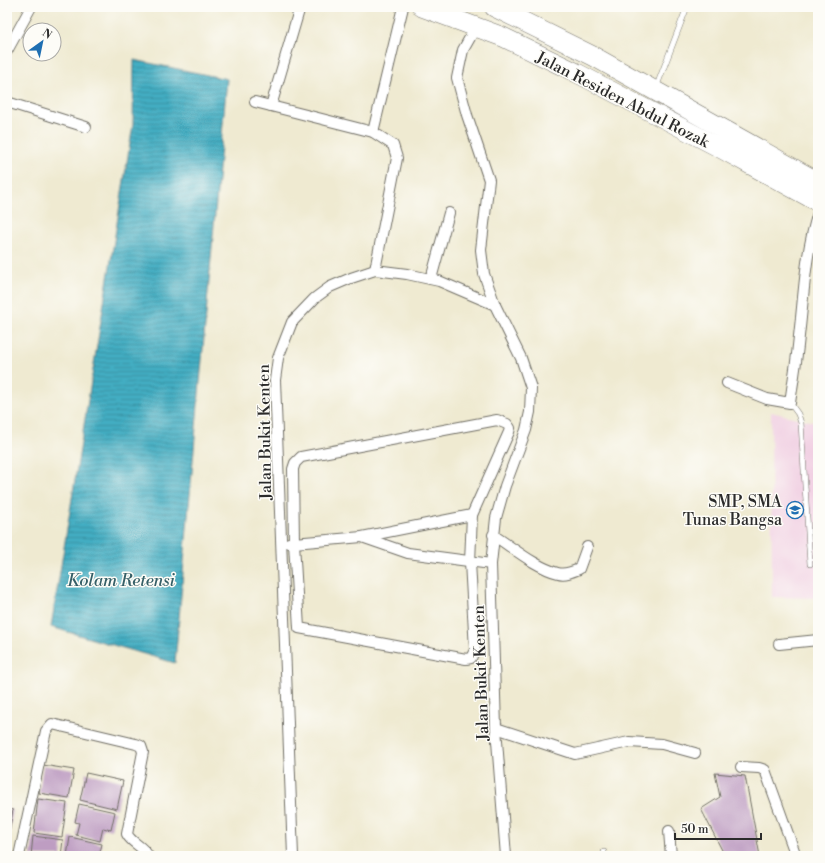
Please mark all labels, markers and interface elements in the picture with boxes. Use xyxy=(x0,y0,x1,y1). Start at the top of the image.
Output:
north arrow xyxy=(22,22,62,62)
text: N xyxy=(39,26,55,43)
street label: Jalan Residen Abdul Rozak xyxy=(532,47,714,153)
street label: Jalan Bukit Kenten xyxy=(254,364,276,501)
place label: SMP, SMA Tunas Bangsa xyxy=(683,492,783,530)
school or university icon: SMP, SMA Tunas Bangsa xyxy=(785,500,805,520)
water label: Kolam Retensi xyxy=(67,570,176,592)
street label: Jalan Bukit Kenten xyxy=(469,604,493,742)
scale bar xyxy=(675,815,761,841)
text: 50 m xyxy=(681,822,709,837)

